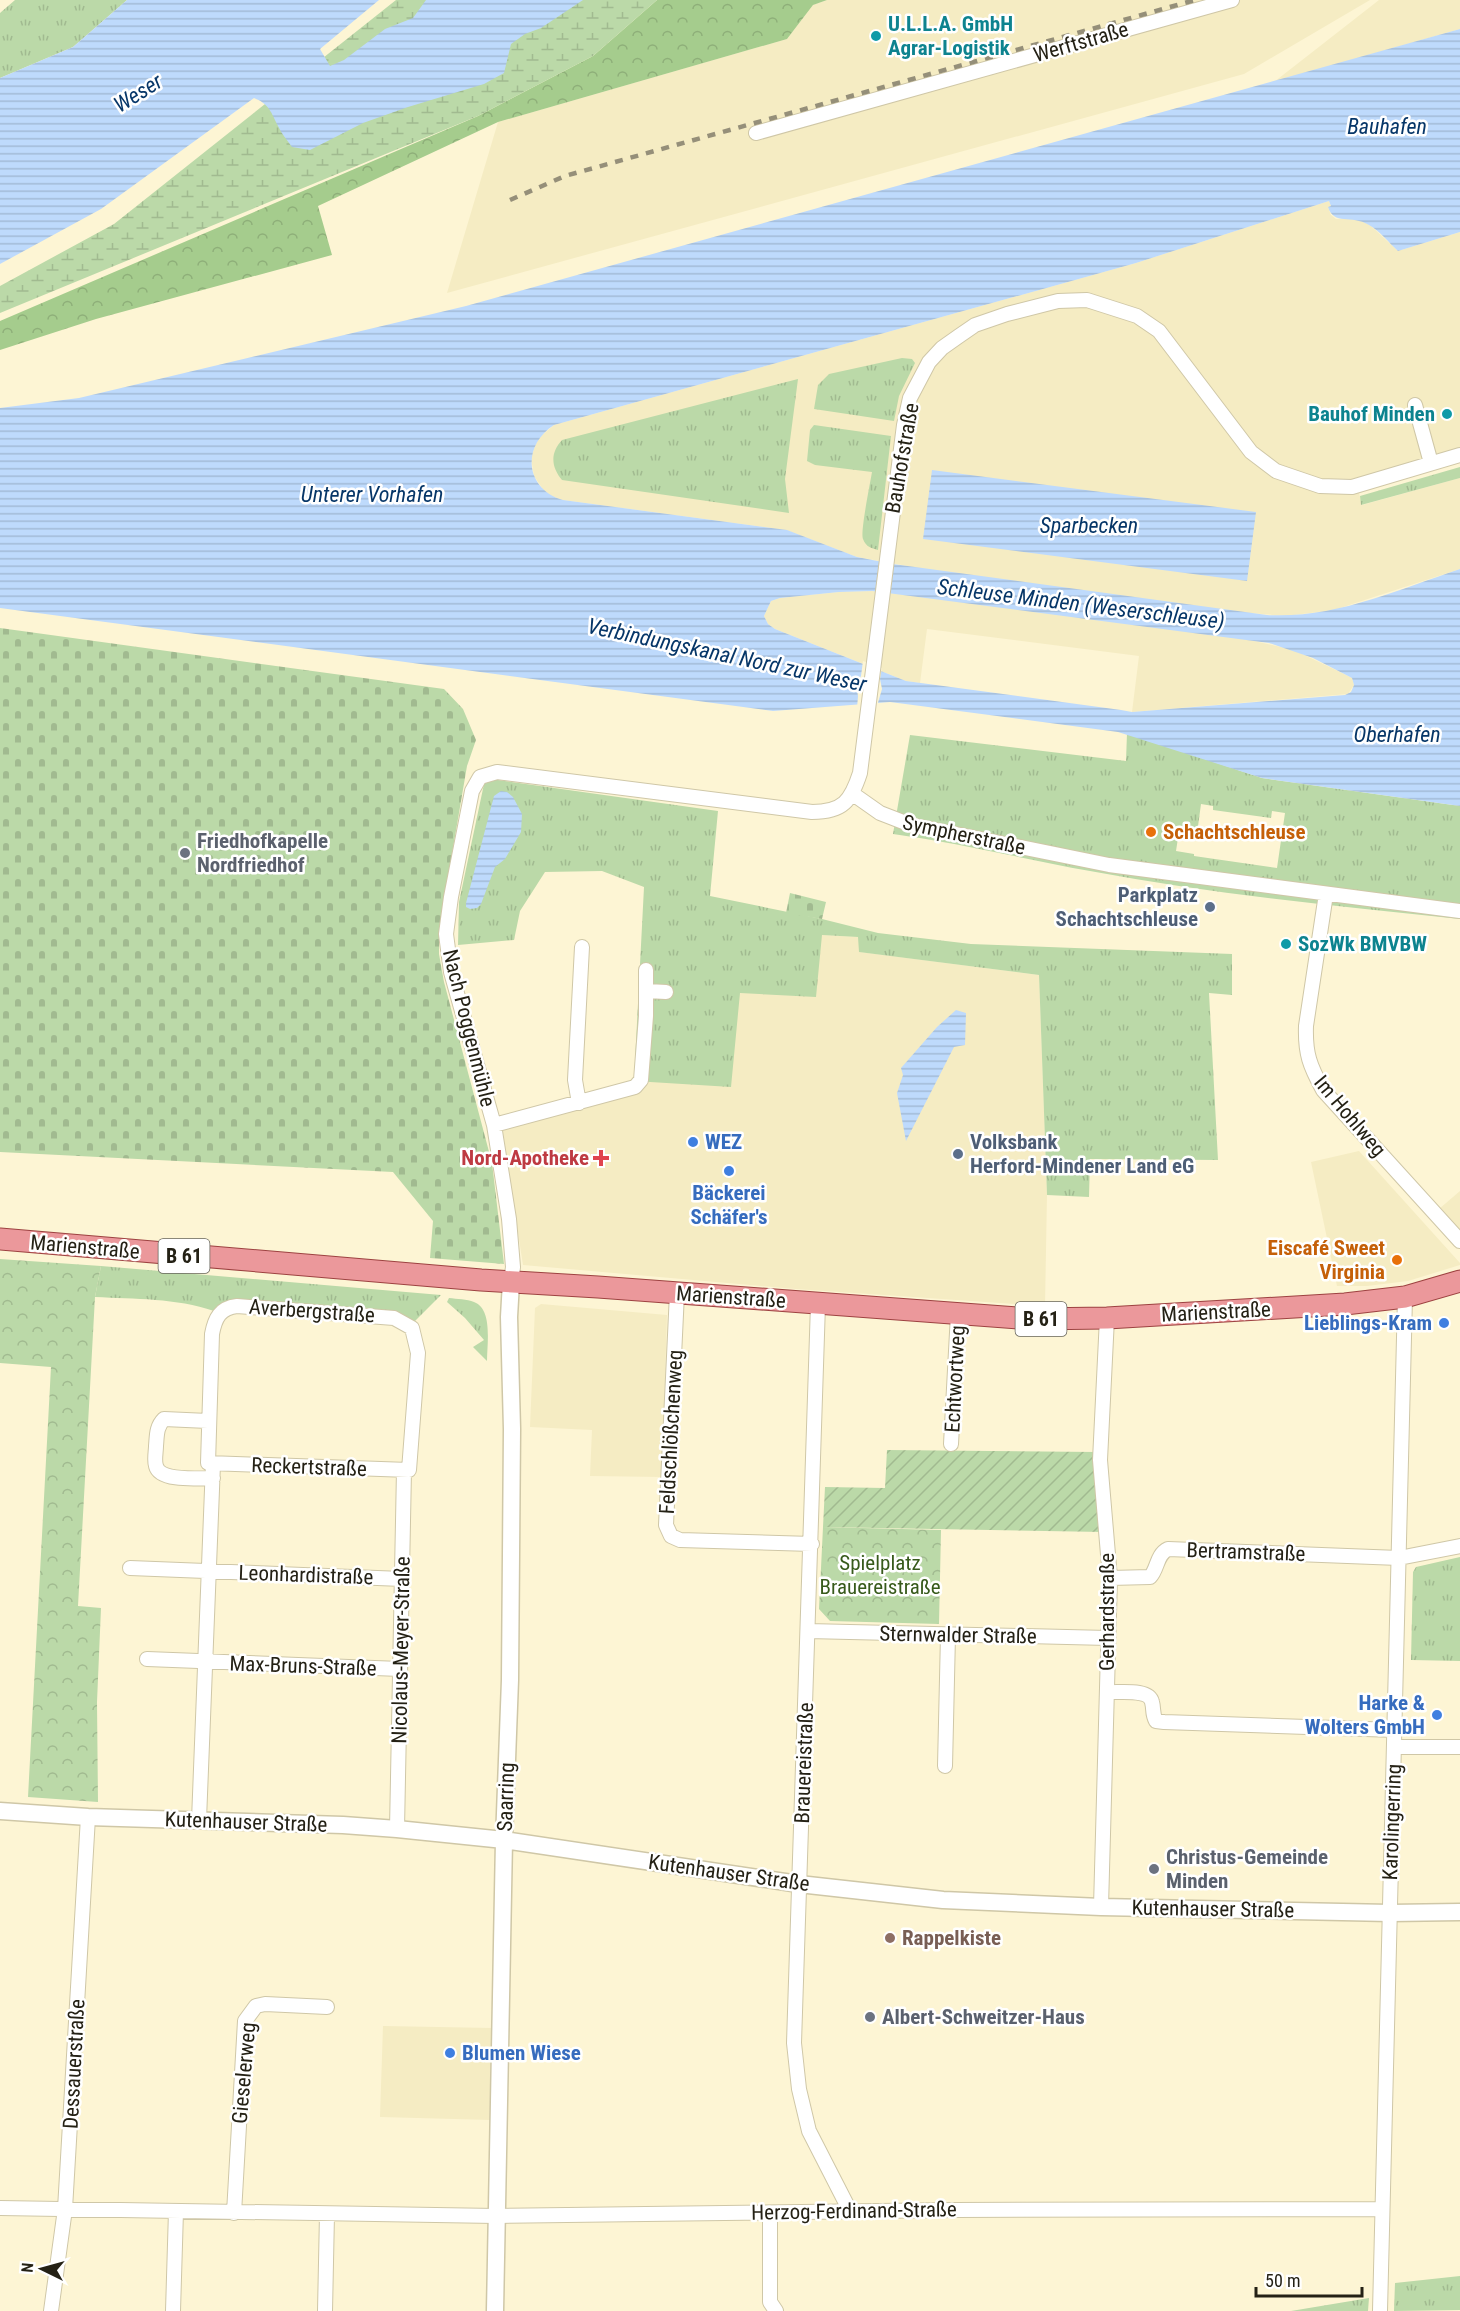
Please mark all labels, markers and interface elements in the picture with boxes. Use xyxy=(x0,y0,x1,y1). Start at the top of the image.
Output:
place label: U.L.L.A. GmbH Agrar-Logistik xyxy=(888,12,1013,60)
street label: Werftstraße xyxy=(1031,17,1131,67)
marker: U.L.L.A. GmbH Agrar-Logistik xyxy=(869,29,883,43)
water label: Weser xyxy=(109,68,167,117)
water label: Bauhafen xyxy=(1347,114,1427,139)
street label: Bauhofstraße xyxy=(880,401,924,515)
place label: Bauhof Minden xyxy=(1308,402,1435,426)
marker: Bauhof Minden xyxy=(1440,407,1454,421)
water label: Unterer Vorhafen xyxy=(301,482,443,507)
water label: Sparbecken xyxy=(1040,513,1138,538)
water label: Schleuse Minden (Weserschleuse) xyxy=(936,574,1226,635)
water label: Verbindungskanal Nord zur Weser xyxy=(585,613,869,697)
water label: Oberhafen xyxy=(1353,722,1441,747)
street label: Sympherstraße xyxy=(900,810,1028,860)
place label: Schachtschleuse xyxy=(1163,820,1305,844)
marker: Schachtschleuse xyxy=(1144,825,1158,839)
place label: Friedhofkapelle Nordfriedhof xyxy=(197,829,328,877)
marker: Friedhofkapelle Nordfriedhof xyxy=(178,846,192,860)
place label: Parkplatz Schachtschleuse xyxy=(1056,883,1198,931)
marker: Parkplatz Schachtschleuse xyxy=(1203,900,1217,914)
place label: SozWk BMVBW xyxy=(1298,932,1427,956)
marker: SozWk BMVBW xyxy=(1279,937,1293,951)
street label: Nach Poggenmühle xyxy=(438,947,500,1109)
street label: Im Hohlweg xyxy=(1309,1071,1391,1161)
place label: WEZ xyxy=(705,1130,742,1154)
place label: Volksbank Herford-Mindener Land eG xyxy=(970,1130,1194,1178)
marker: WEZ xyxy=(686,1135,700,1149)
place label: Nord-Apotheke xyxy=(461,1146,589,1170)
marker: Volksbank Herford-Mindener Land eG xyxy=(951,1147,965,1161)
marker: Nord-Apotheke xyxy=(594,1151,608,1165)
marker: Bäckerei Schäfer's xyxy=(722,1164,736,1178)
place label: Bäckerei Schäfer's xyxy=(690,1181,768,1229)
street label: Marienstraße xyxy=(29,1230,141,1264)
place label: Eiscafé Sweet Virginia xyxy=(1268,1236,1385,1284)
road number: B 61 xyxy=(158,1239,210,1273)
marker: Eiscafé Sweet Virginia xyxy=(1390,1253,1404,1267)
street label: Marienstraße xyxy=(675,1281,787,1313)
street label: Averbergstraße xyxy=(248,1295,376,1327)
street label: Marienstraße xyxy=(1161,1297,1272,1327)
road number: B 61 xyxy=(1016,1302,1066,1336)
place label: Lieblings-Kram xyxy=(1304,1311,1432,1335)
marker: Lieblings-Kram xyxy=(1437,1316,1451,1330)
street label: Echtwortweg xyxy=(940,1325,970,1433)
street label: Feldschlößchenweg xyxy=(655,1349,687,1515)
street label: Reckertstraße xyxy=(251,1453,367,1481)
street label: Bertramstraße xyxy=(1186,1538,1306,1566)
park label: Spielplatz Brauereistraße xyxy=(819,1551,941,1599)
street label: Gerhardstraße xyxy=(1095,1553,1119,1671)
street label: Nicolaus-Meyer-Straße xyxy=(387,1556,415,1744)
street label: Leonhardistraße xyxy=(238,1561,374,1589)
street label: Sternwalder Straße xyxy=(879,1622,1037,1648)
street label: Max-Bruns-Straße xyxy=(229,1651,377,1681)
place label: Harke & Wolters GmbH xyxy=(1305,1691,1425,1739)
street label: Brauereistraße xyxy=(790,1702,818,1824)
marker: Harke & Wolters GmbH xyxy=(1430,1708,1444,1722)
street label: Saarring xyxy=(493,1762,519,1832)
street label: Karolingerring xyxy=(1378,1763,1406,1881)
street label: Kutenhauser Straße xyxy=(164,1807,328,1837)
place label: Christus-Gemeinde Minden xyxy=(1166,1845,1328,1893)
street label: Kutenhauser Straße xyxy=(647,1850,811,1896)
marker: Christus-Gemeinde Minden xyxy=(1147,1862,1161,1876)
street label: Kutenhauser Straße xyxy=(1132,1896,1295,1922)
place label: Rappelkiste xyxy=(902,1926,1001,1950)
marker: Rappelkiste xyxy=(883,1931,897,1945)
street label: Dessauerstraße xyxy=(59,1998,89,2130)
place label: Albert-Schweitzer-Haus xyxy=(882,2005,1085,2029)
marker: Albert-Schweitzer-Haus xyxy=(863,2010,877,2024)
street label: Gieselerweg xyxy=(228,2021,260,2125)
place label: Blumen Wiese xyxy=(462,2041,581,2065)
marker: Blumen Wiese xyxy=(443,2046,457,2060)
street label: Herzog-Ferdinand-Straße xyxy=(751,2197,957,2225)
north arrow xyxy=(12,2239,72,2299)
scale bar xyxy=(1256,2260,1362,2298)
text: N xyxy=(18,2262,37,2273)
text: 50 m xyxy=(1265,2270,1300,2291)

